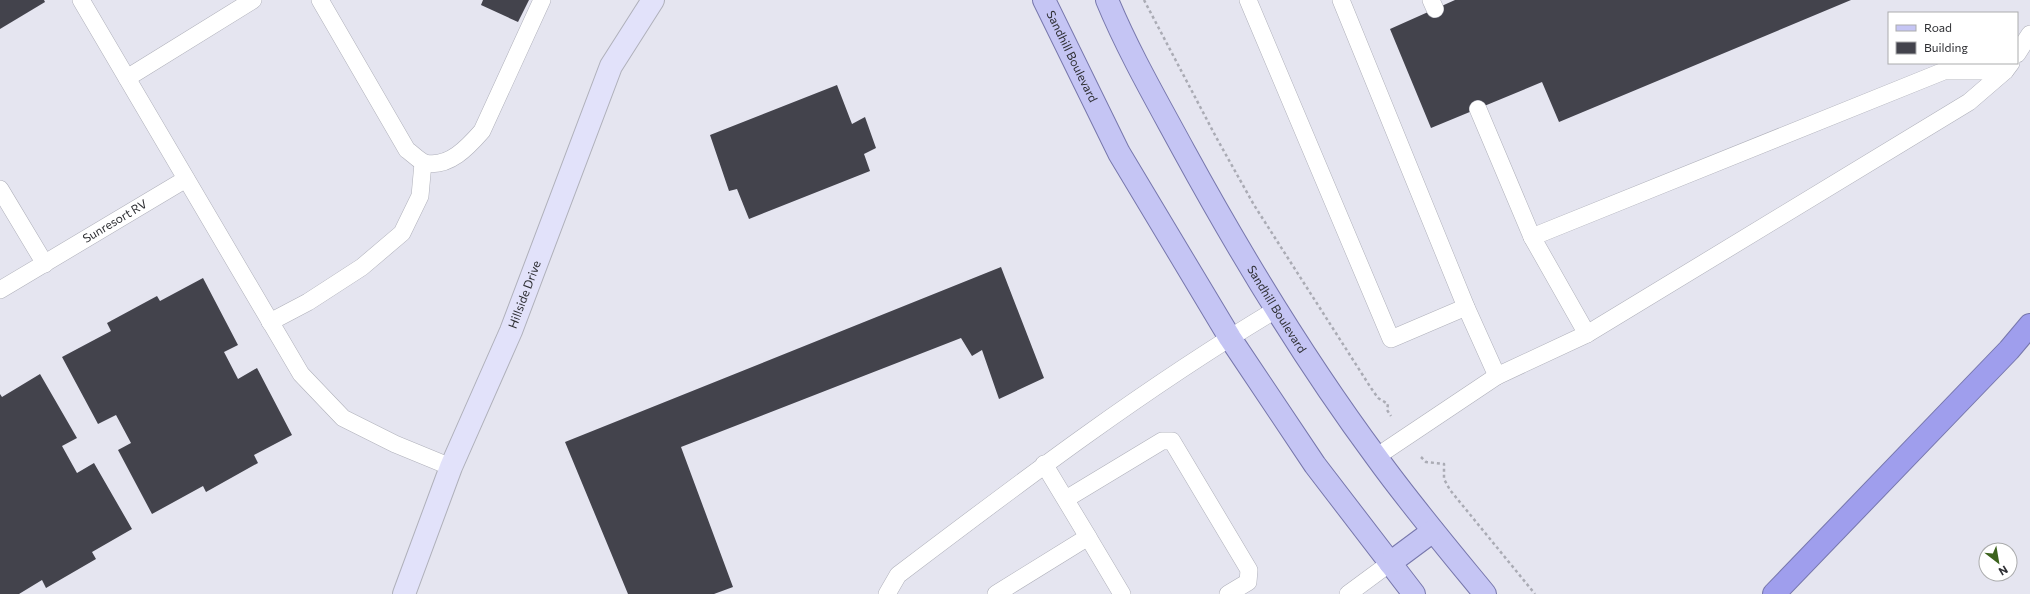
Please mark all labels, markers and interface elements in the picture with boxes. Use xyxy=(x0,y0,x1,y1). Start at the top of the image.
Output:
street label: Sandhill Boulevard xyxy=(1044,8,1101,104)
legend xyxy=(1888,12,2018,64)
text: Road xyxy=(1924,20,1952,34)
text: Building xyxy=(1924,40,1968,54)
street label: Sunresort RV xyxy=(80,196,149,245)
street label: Hillside Drive xyxy=(505,258,543,330)
street label: Sandhill Boulevard xyxy=(1245,263,1310,355)
north arrow xyxy=(1978,542,2018,582)
text: N xyxy=(1997,563,2010,579)

